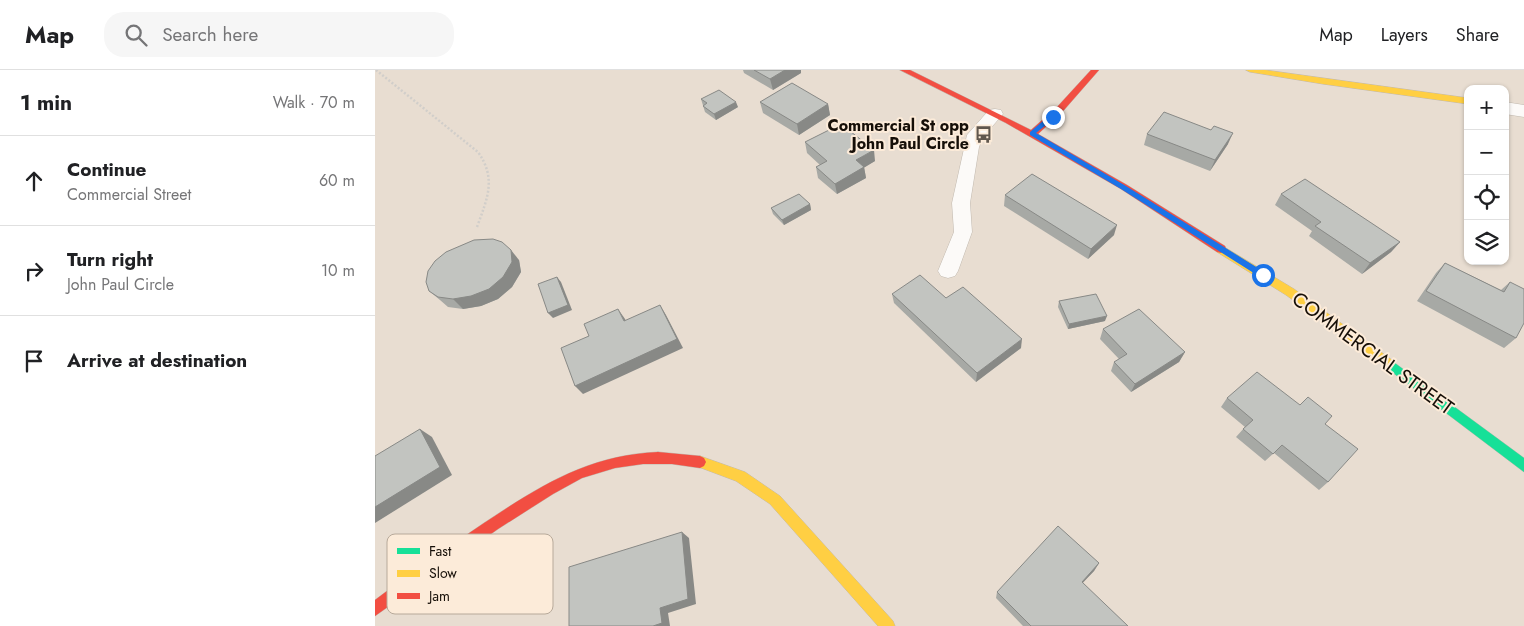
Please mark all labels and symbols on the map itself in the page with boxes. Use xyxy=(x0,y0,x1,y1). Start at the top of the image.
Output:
route end xyxy=(1042,106,1065,129)
place label: Commercial St opp John Paul Circle xyxy=(827,114,969,155)
bus stop icon: Commercial St opp John Paul Circle xyxy=(973,124,993,144)
route start xyxy=(1252,264,1275,287)
street label: COMMERCIAL STREET xyxy=(1286,285,1460,422)
legend xyxy=(387,534,553,614)
text: Fast xyxy=(429,541,452,561)
text: Slow xyxy=(429,563,457,583)
text: Jam xyxy=(427,586,450,606)

